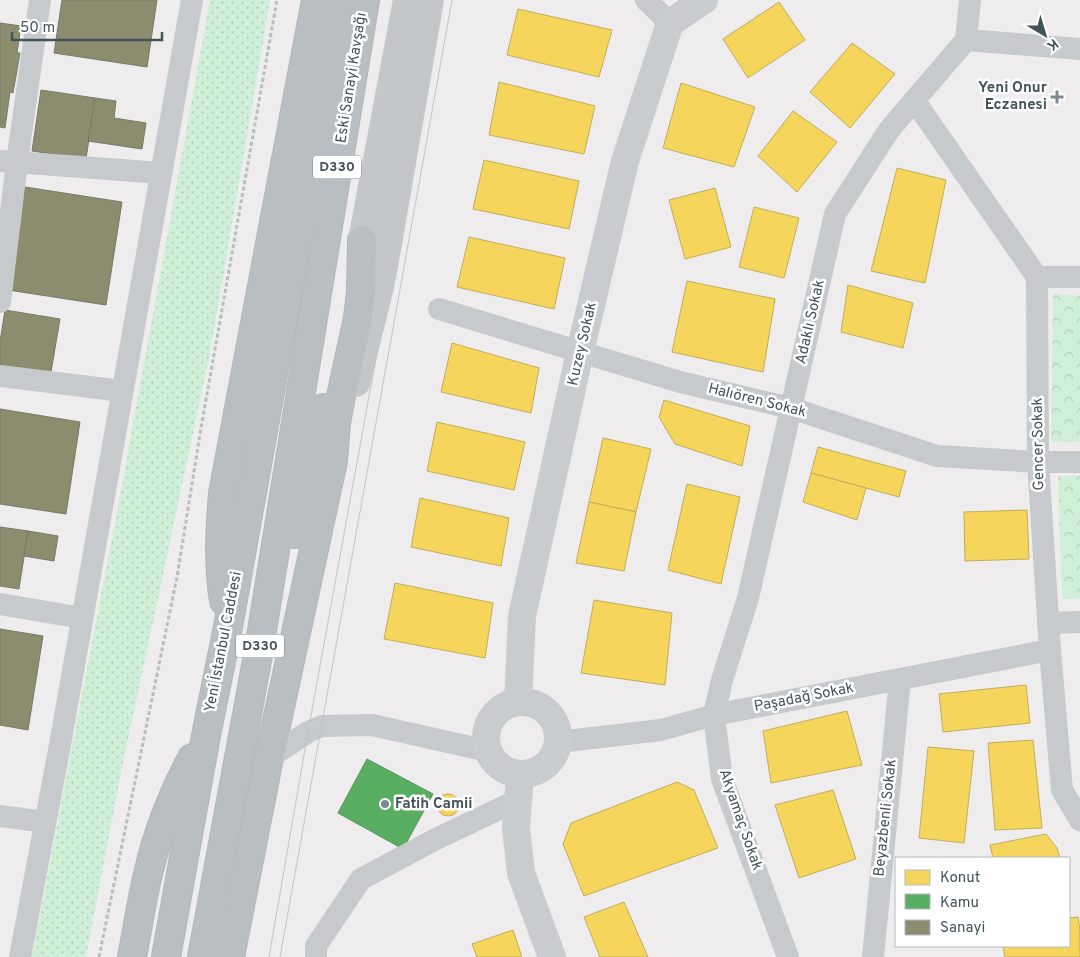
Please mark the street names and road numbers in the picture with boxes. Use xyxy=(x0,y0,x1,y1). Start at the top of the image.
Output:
street label: Eski Sanayi Kavşağı xyxy=(332,11,372,145)
road number: D330 xyxy=(313,156,361,178)
street label: Adaklı Sokak xyxy=(792,278,830,366)
street label: Kuzey Sokak xyxy=(564,300,602,388)
street label: Halıören Sokak xyxy=(706,380,808,422)
street label: Gencer Sokak xyxy=(1029,397,1049,491)
street label: Yeni İstanbul Caddesi xyxy=(200,570,247,714)
road number: D330 xyxy=(236,634,284,658)
street label: Paşadağ Sokak xyxy=(753,679,855,717)
street label: Beyazbenli Sokak xyxy=(870,758,902,878)
street label: Akyamaç Sokak xyxy=(714,767,766,873)

